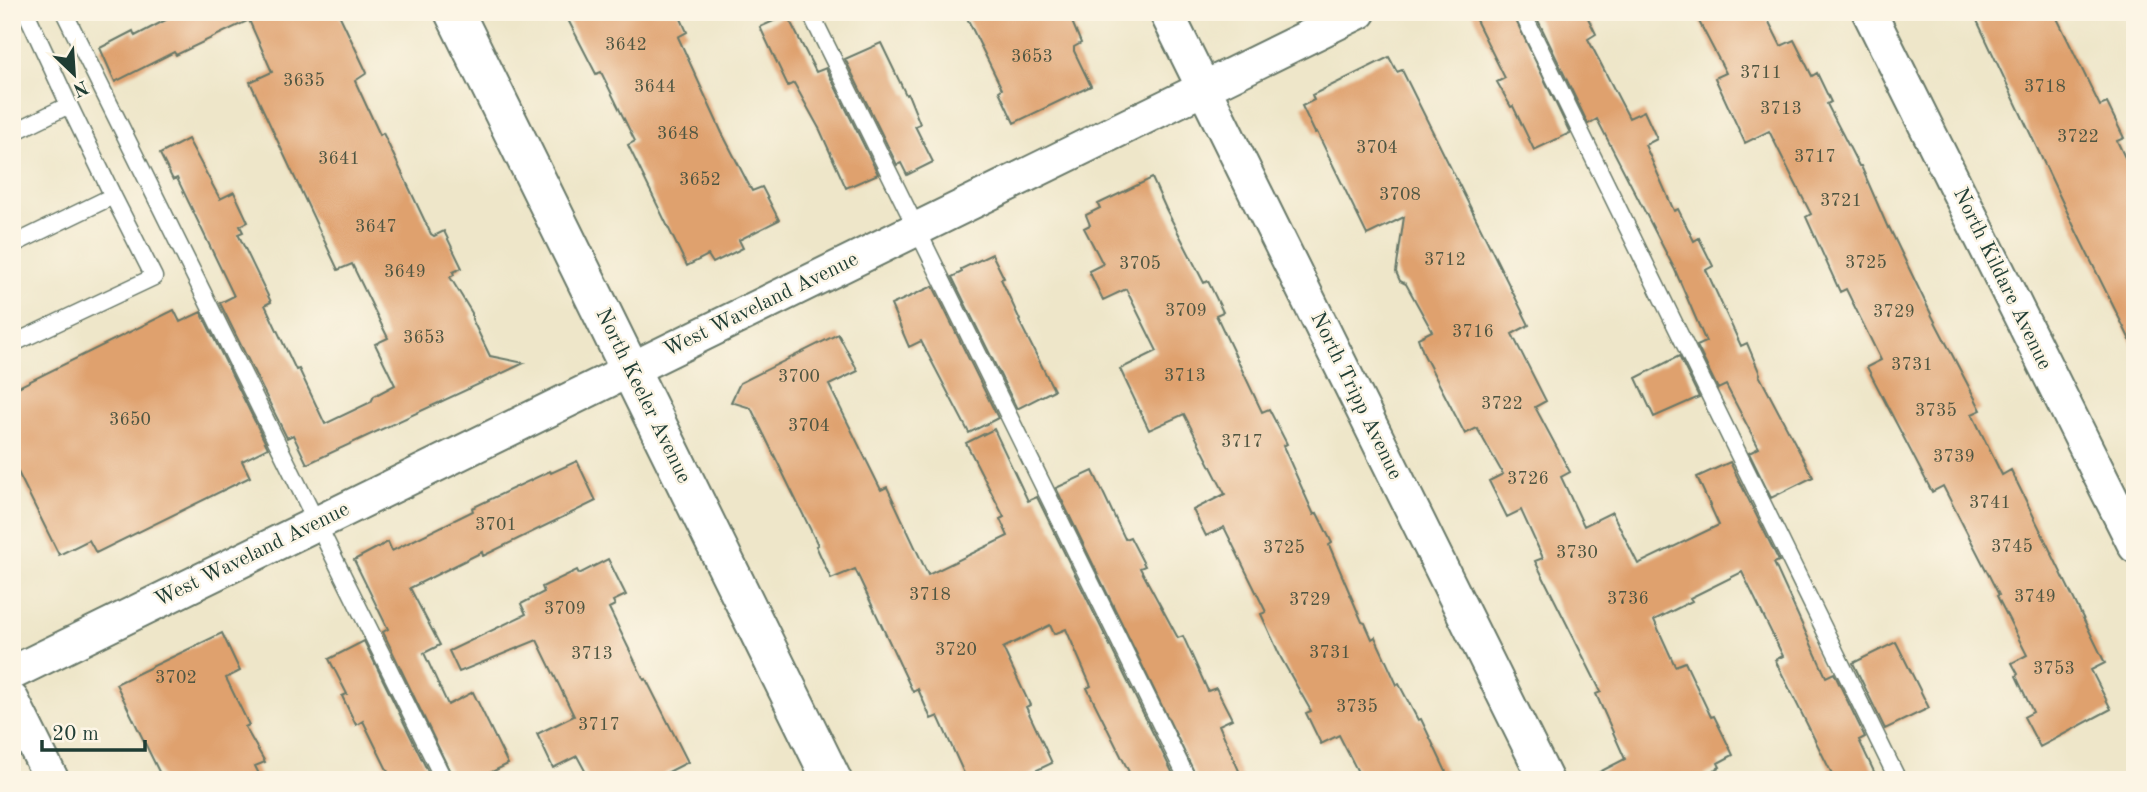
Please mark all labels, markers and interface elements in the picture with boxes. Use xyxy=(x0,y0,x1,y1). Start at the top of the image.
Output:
house number: 3642 xyxy=(605,36,647,54)
north arrow xyxy=(38,38,108,108)
house number: 3653 xyxy=(1011,48,1053,66)
house number: 3711 xyxy=(1740,64,1782,82)
house number: 3635 xyxy=(283,72,325,90)
text: N xyxy=(69,75,91,99)
house number: 3644 xyxy=(634,78,676,96)
house number: 3718 xyxy=(2024,78,2066,96)
house number: 3713 xyxy=(1760,100,1802,118)
house number: 3648 xyxy=(657,125,699,143)
house number: 3722 xyxy=(2057,128,2099,146)
house number: 3704 xyxy=(1356,139,1398,157)
house number: 3717 xyxy=(1794,148,1836,166)
house number: 3641 xyxy=(318,150,360,168)
house number: 3652 xyxy=(679,171,721,189)
street label: North Kildare Avenue xyxy=(1949,185,2055,373)
house number: 3708 xyxy=(1379,186,1421,204)
house number: 3721 xyxy=(1820,192,1862,210)
house number: 3647 xyxy=(355,218,397,236)
street label: West Waveland Avenue xyxy=(660,249,862,361)
house number: 3712 xyxy=(1424,251,1466,269)
house number: 3725 xyxy=(1845,254,1887,272)
house number: 3705 xyxy=(1119,255,1161,273)
house number: 3649 xyxy=(384,263,426,281)
house number: 3709 xyxy=(1165,302,1207,320)
house number: 3729 xyxy=(1873,303,1915,321)
street label: North Keeler Avenue xyxy=(592,305,694,487)
street label: North Tripp Avenue xyxy=(1306,309,1406,483)
house number: 3716 xyxy=(1452,323,1494,341)
house number: 3653 xyxy=(403,329,445,347)
house number: 3731 xyxy=(1891,356,1933,374)
house number: 3713 xyxy=(1164,367,1206,385)
house number: 3700 xyxy=(778,368,820,386)
house number: 3722 xyxy=(1481,395,1523,413)
house number: 3735 xyxy=(1915,402,1957,420)
house number: 3650 xyxy=(109,411,151,429)
house number: 3704 xyxy=(788,417,830,435)
house number: 3717 xyxy=(1221,433,1263,451)
house number: 3739 xyxy=(1933,448,1975,466)
house number: 3726 xyxy=(1507,470,1549,488)
house number: 3741 xyxy=(1969,494,2011,512)
street label: West Waveland Avenue xyxy=(151,499,353,611)
house number: 3701 xyxy=(475,516,517,534)
house number: 3745 xyxy=(1991,538,2033,556)
house number: 3725 xyxy=(1263,539,1305,557)
house number: 3730 xyxy=(1556,544,1598,562)
house number: 3718 xyxy=(909,586,951,604)
house number: 3749 xyxy=(2014,588,2056,606)
house number: 3736 xyxy=(1607,590,1649,608)
house number: 3729 xyxy=(1289,591,1331,609)
house number: 3709 xyxy=(544,600,586,618)
house number: 3720 xyxy=(935,641,977,659)
house number: 3731 xyxy=(1309,644,1351,662)
house number: 3713 xyxy=(571,645,613,663)
house number: 3753 xyxy=(2033,660,2075,678)
house number: 3702 xyxy=(155,669,197,687)
house number: 3735 xyxy=(1336,698,1378,716)
scale bar xyxy=(42,708,145,752)
house number: 3717 xyxy=(578,716,620,734)
text: 20 m xyxy=(52,724,99,745)

